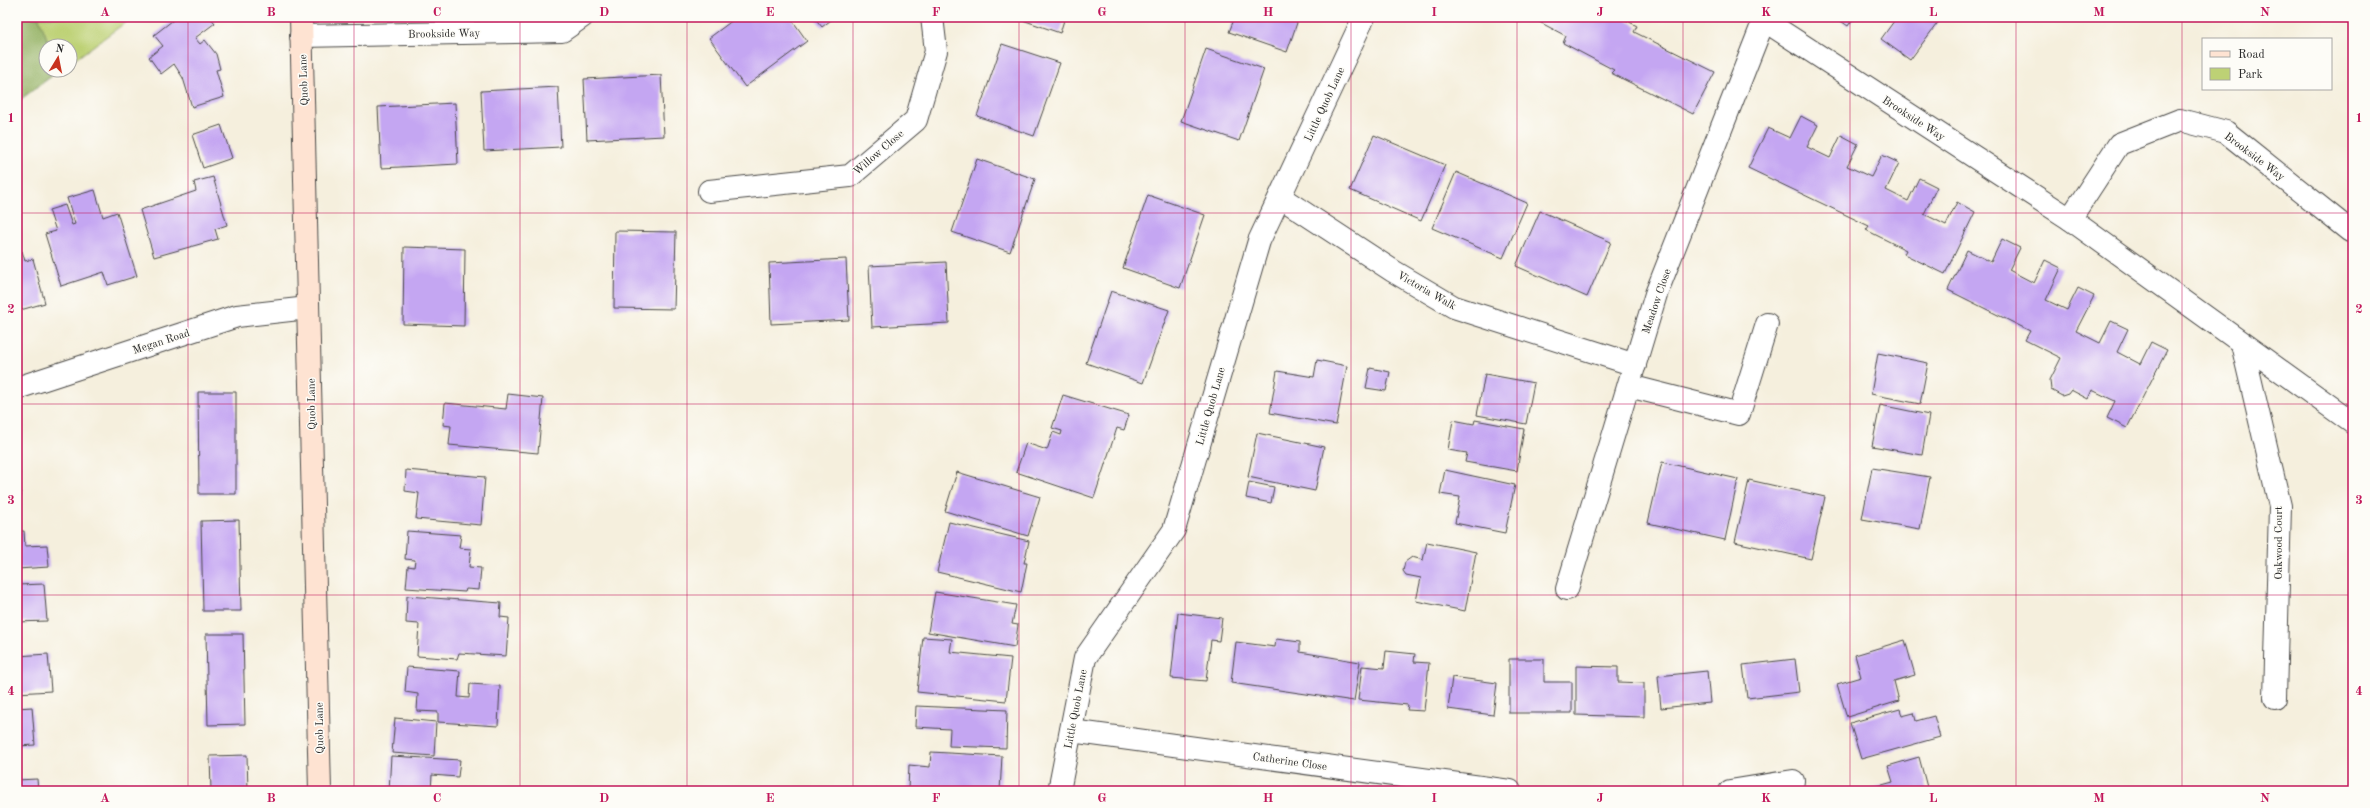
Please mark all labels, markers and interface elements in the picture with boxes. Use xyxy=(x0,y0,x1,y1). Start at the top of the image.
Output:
text: A xyxy=(100,6,110,19)
text: B xyxy=(266,6,276,19)
text: C xyxy=(433,6,441,19)
text: D xyxy=(599,6,609,19)
text: E xyxy=(766,6,775,19)
text: F xyxy=(932,6,941,19)
text: G xyxy=(1097,6,1107,19)
text: H xyxy=(1263,6,1274,19)
text: I xyxy=(1431,6,1437,19)
text: J xyxy=(1596,6,1604,19)
text: K xyxy=(1761,6,1771,19)
text: L xyxy=(1929,6,1938,19)
text: M xyxy=(2093,6,2105,19)
text: N xyxy=(2260,6,2270,19)
street label: Brookside Way xyxy=(408,28,480,41)
north arrow xyxy=(38,38,78,78)
legend xyxy=(2202,38,2332,90)
text: N xyxy=(54,43,65,56)
text: Road xyxy=(2238,49,2265,61)
street label: Quob Lane xyxy=(298,54,311,106)
street label: Little Quob Lane xyxy=(1303,66,1347,144)
text: Park xyxy=(2238,69,2263,81)
street label: Brookside Way xyxy=(1880,95,1947,144)
text: 1 xyxy=(7,112,15,125)
text: 1 xyxy=(2355,112,2363,125)
street label: Willow Close xyxy=(852,128,906,178)
street label: Brookside Way xyxy=(2222,131,2286,183)
street label: Meadow Close xyxy=(1641,268,1674,335)
street label: Victoria Walk xyxy=(1395,270,1458,313)
text: 2 xyxy=(7,303,15,316)
text: 2 xyxy=(2355,303,2363,316)
street label: Megan Road xyxy=(132,328,192,357)
street label: Little Quob Lane xyxy=(1195,366,1228,447)
street label: Quob Lane xyxy=(307,378,318,430)
text: 3 xyxy=(7,494,15,507)
text: 3 xyxy=(2355,494,2363,507)
street label: Oakwood Court xyxy=(2274,506,2285,580)
street label: Little Quob Lane xyxy=(1063,669,1090,750)
text: 4 xyxy=(7,685,15,698)
text: 4 xyxy=(2355,685,2363,698)
street label: Quob Lane xyxy=(315,702,326,754)
street label: Catherine Close xyxy=(1252,752,1328,773)
text: A xyxy=(100,792,110,805)
text: B xyxy=(266,792,276,805)
text: C xyxy=(433,792,441,805)
text: D xyxy=(599,792,609,805)
text: E xyxy=(766,792,775,805)
text: F xyxy=(932,792,941,805)
text: G xyxy=(1097,792,1107,805)
text: H xyxy=(1263,792,1274,805)
text: I xyxy=(1431,792,1437,805)
text: J xyxy=(1596,792,1604,805)
text: K xyxy=(1761,792,1771,805)
text: L xyxy=(1929,792,1938,805)
text: M xyxy=(2093,792,2105,805)
text: N xyxy=(2260,792,2270,805)

